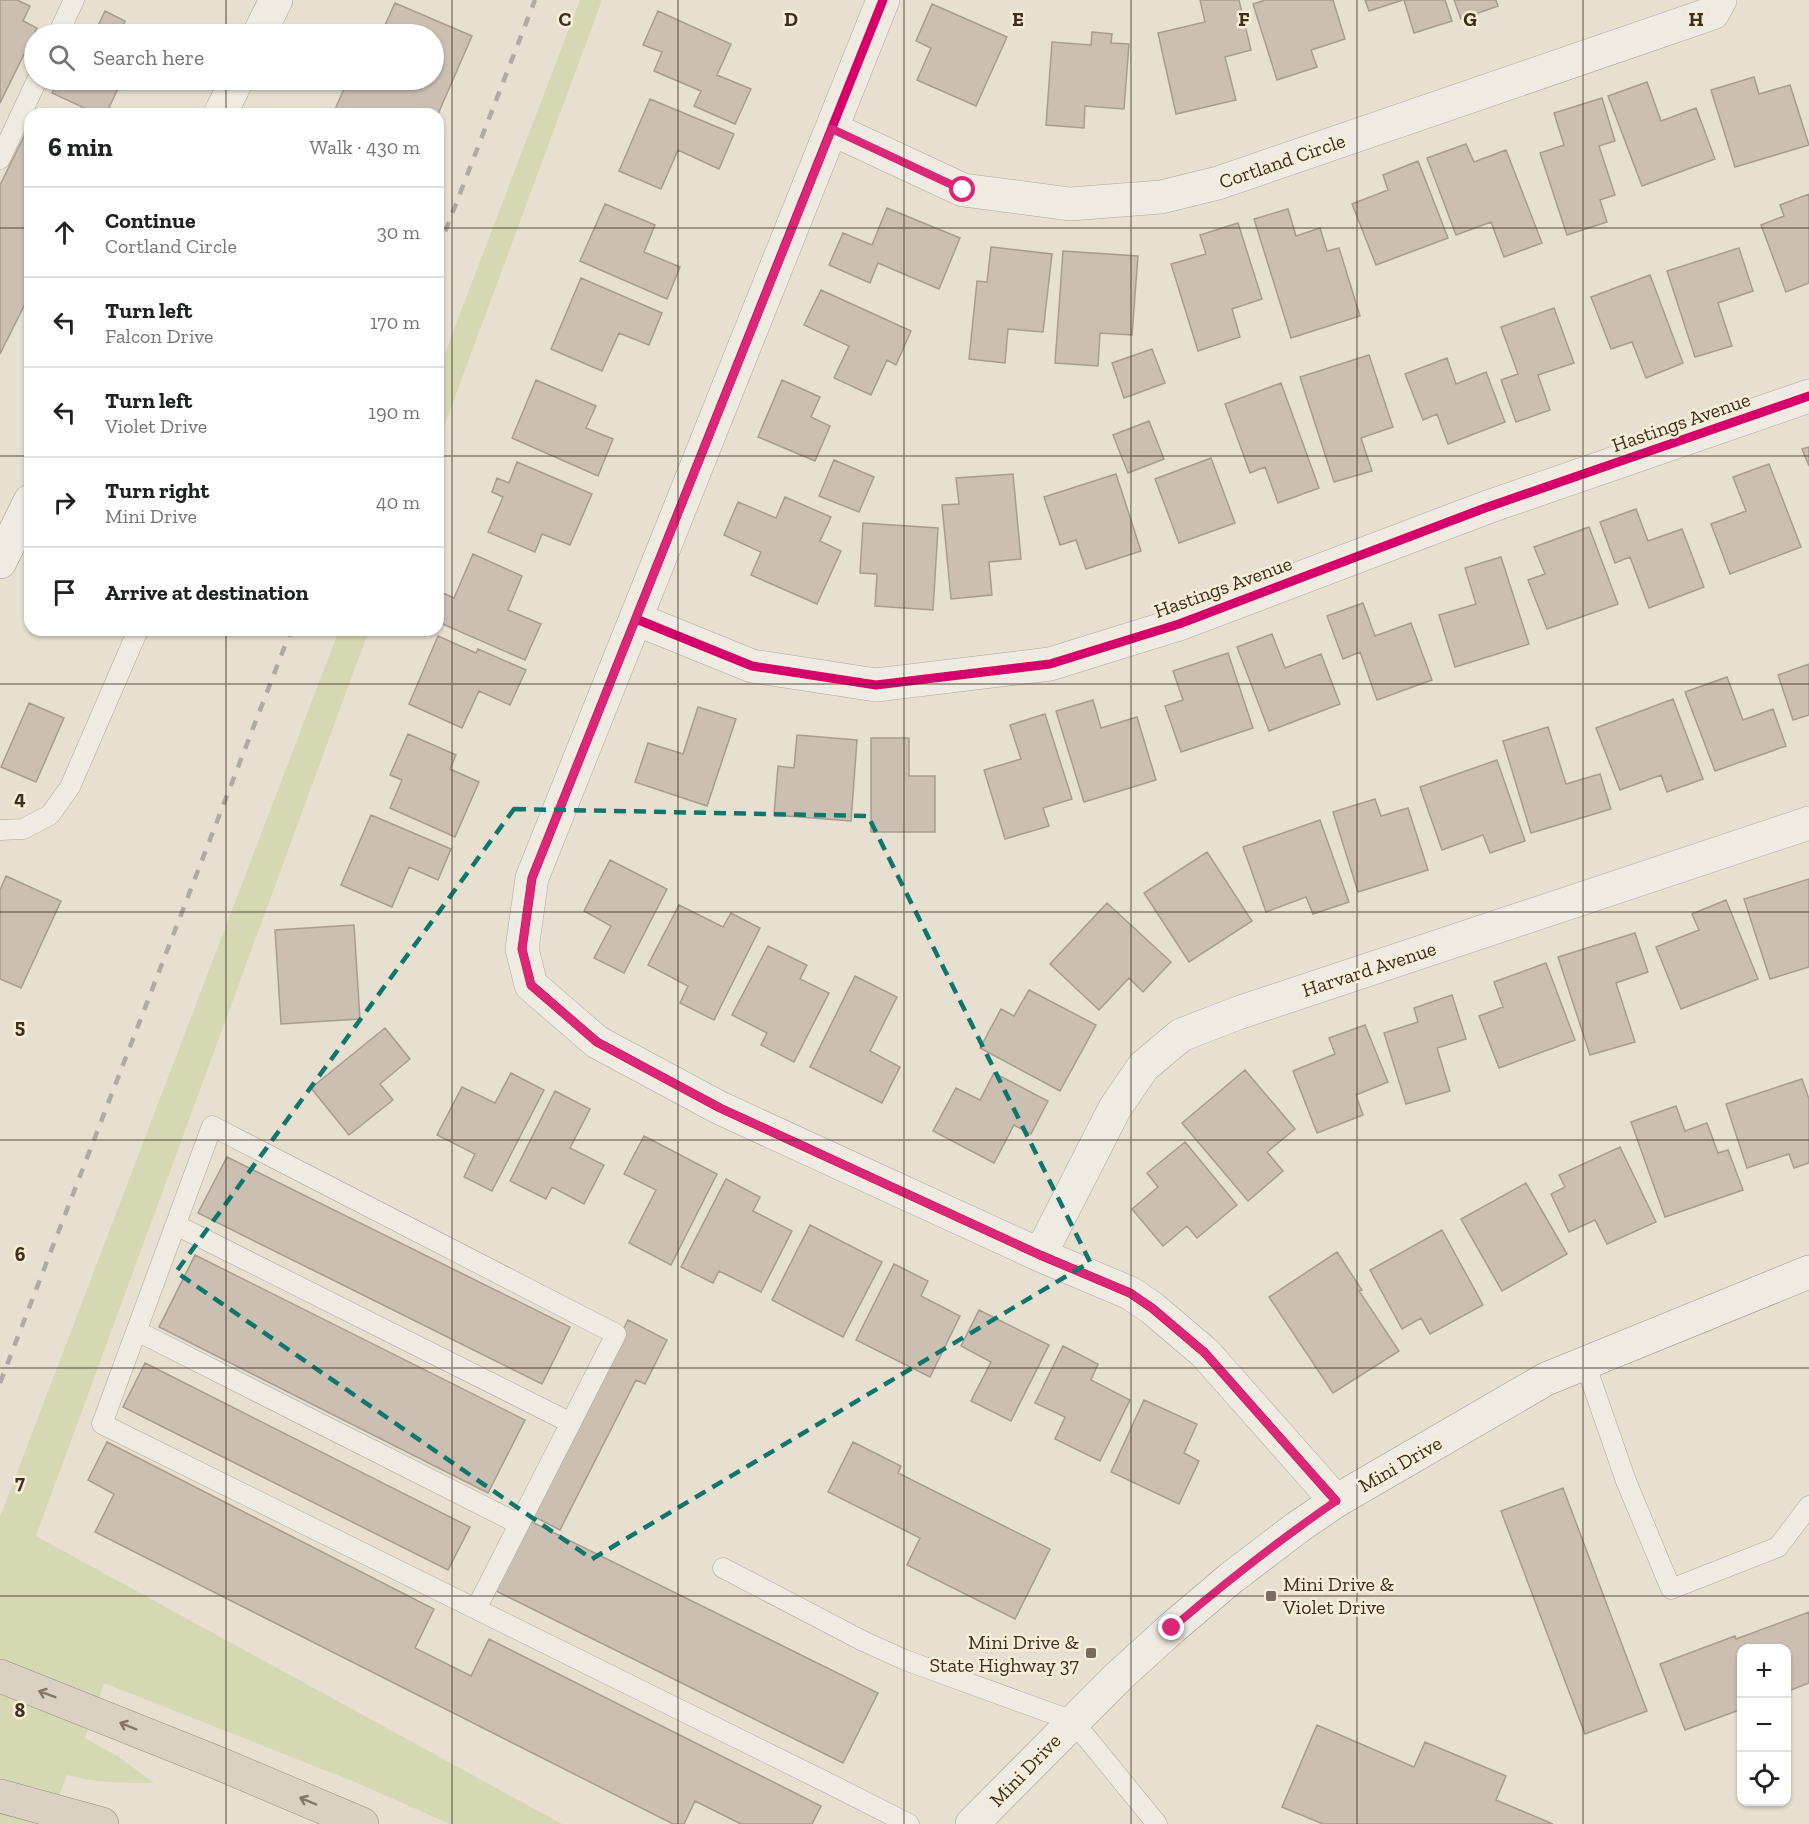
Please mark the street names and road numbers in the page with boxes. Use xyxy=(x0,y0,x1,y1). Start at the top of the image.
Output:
street label: Cortland Circle xyxy=(1216,128,1348,194)
street label: Hastings Avenue xyxy=(1609,387,1753,457)
street label: Hastings Avenue xyxy=(1151,551,1295,623)
street label: Harvard Avenue xyxy=(1299,936,1439,1002)
street label: Mini Drive xyxy=(1354,1431,1446,1497)
street label: Mini Drive xyxy=(984,1729,1066,1811)

